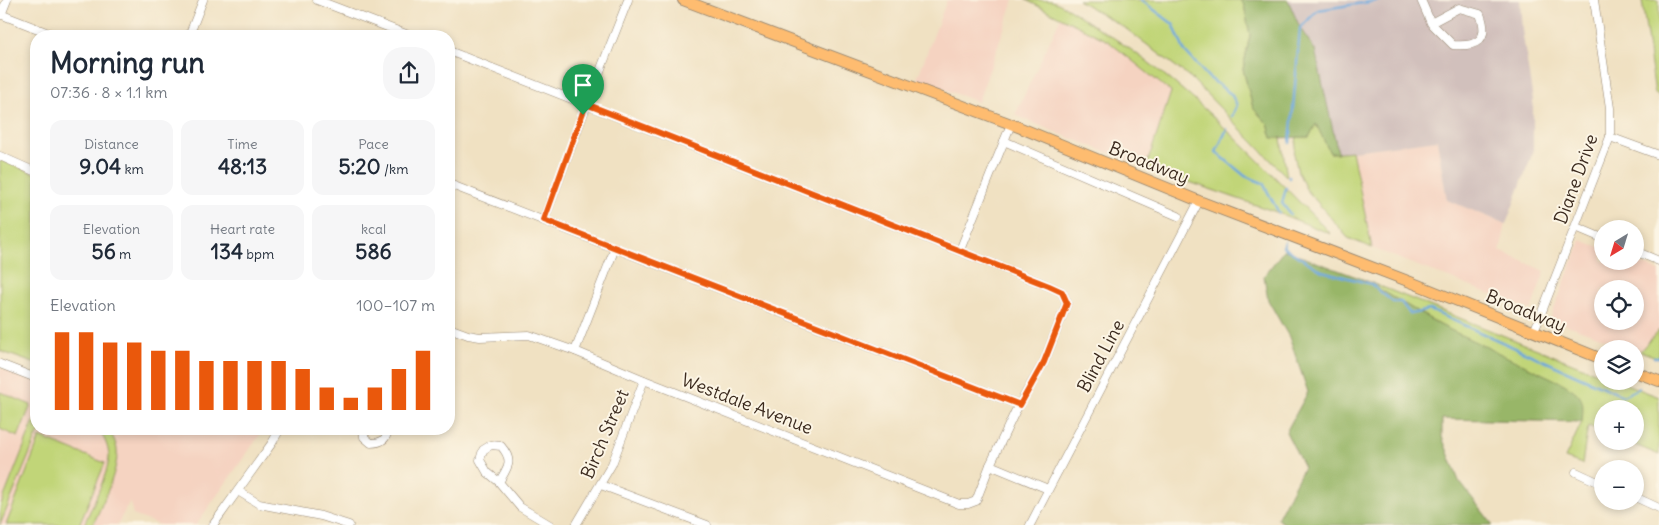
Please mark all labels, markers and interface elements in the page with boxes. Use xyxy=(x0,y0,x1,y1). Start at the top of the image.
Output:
text: Morning run xyxy=(50,45,205,81)
button: share xyxy=(383,47,435,99)
pin xyxy=(562,64,604,115)
icon: arrive xyxy=(569,71,597,99)
text: 07:36 · 8 × 1.1 km xyxy=(50,82,168,102)
street label: Diane Drive xyxy=(1549,131,1602,227)
text: Distance xyxy=(84,135,139,153)
text: Time xyxy=(227,135,258,153)
text: Pace xyxy=(358,135,389,153)
street label: Broadway xyxy=(1106,136,1193,189)
text: 9.04 xyxy=(79,153,121,180)
text: 48:13 xyxy=(218,153,267,180)
text: 5:20 xyxy=(339,153,381,180)
text: km xyxy=(121,160,144,178)
text: /km xyxy=(381,160,409,178)
text: Elevation xyxy=(83,220,140,238)
text: Heart rate xyxy=(210,220,275,238)
text: kcal xyxy=(361,220,386,238)
north arrow xyxy=(1594,220,1644,270)
map controls xyxy=(1594,220,1644,510)
text: 56 xyxy=(92,238,116,265)
text: 134 xyxy=(211,238,243,265)
text: 586 xyxy=(355,238,392,265)
text: m xyxy=(116,245,131,263)
text: bpm xyxy=(243,245,274,263)
button: locate xyxy=(1594,280,1644,330)
street label: Broadway xyxy=(1483,284,1570,337)
text: Elevation xyxy=(50,295,116,315)
text: 100–107 m xyxy=(356,295,435,315)
street label: Blind Line xyxy=(1072,315,1129,396)
button: layers xyxy=(1594,340,1644,390)
street label: Westdale Avenue xyxy=(678,368,816,439)
street label: Birch Street xyxy=(575,386,634,482)
button: + xyxy=(1594,400,1644,450)
button: − xyxy=(1594,460,1644,510)

